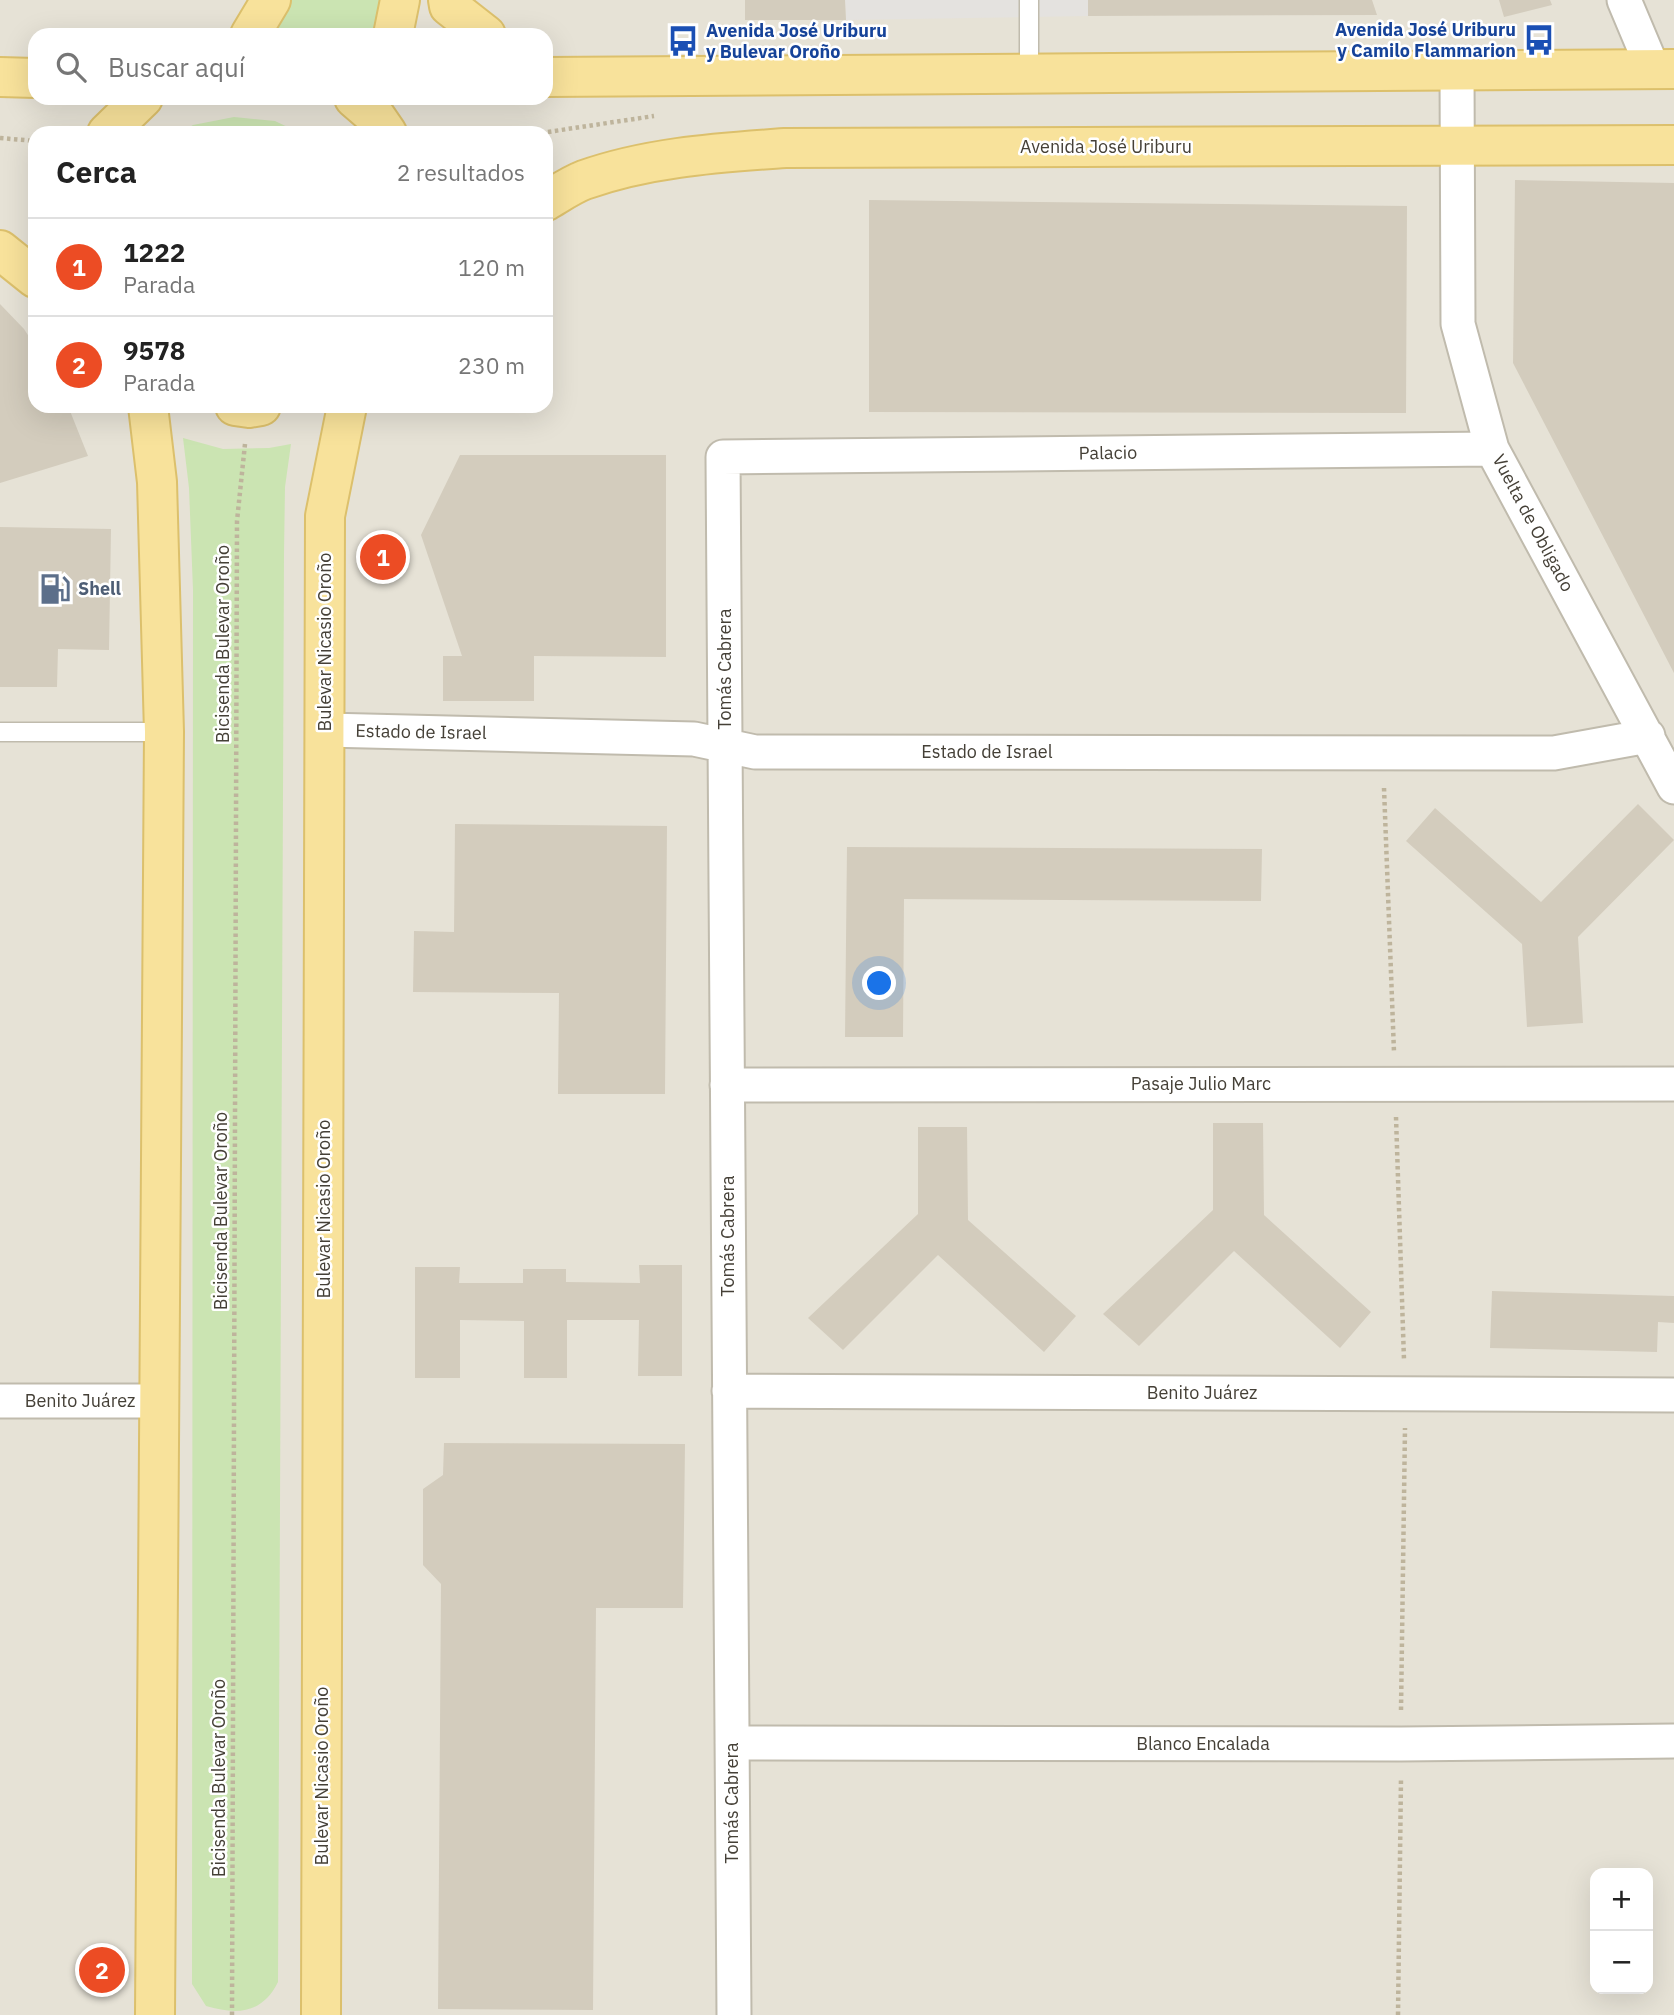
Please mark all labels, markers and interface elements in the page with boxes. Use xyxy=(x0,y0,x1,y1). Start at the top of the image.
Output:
place label: Avenida José Uriburu y Camilo Flammarion xyxy=(1335,18,1516,62)
place label: Avenida José Uriburu y Bulevar Oroño xyxy=(706,19,887,63)
bus stop icon: Avenida José Uriburu y Camilo Flammarion xyxy=(1522,23,1556,57)
bus stop icon: Avenida José Uriburu y Bulevar Oroño xyxy=(666,24,700,58)
search box xyxy=(28,28,553,105)
icon: search xyxy=(52,48,90,86)
text: Buscar aquí xyxy=(108,50,245,84)
street label: Avenida José Uriburu xyxy=(1020,135,1192,158)
text: Cerca xyxy=(56,152,137,191)
text: 2 resultados xyxy=(397,157,525,187)
text: 1222 xyxy=(123,235,185,269)
text: 1 xyxy=(72,252,86,282)
text: 120 m xyxy=(458,252,525,282)
text: Parada xyxy=(123,269,195,299)
text: 9578 xyxy=(123,333,185,367)
text: 2 xyxy=(72,350,86,380)
text: 230 m xyxy=(458,350,525,380)
text: Parada xyxy=(123,367,195,397)
street label: Palacio xyxy=(1079,440,1137,465)
street label: Vuelta de Obligado xyxy=(1488,450,1579,595)
pin: 1 xyxy=(360,531,406,583)
street label: Bicisenda Bulevar Oroño xyxy=(211,545,234,743)
street label: Bulevar Nicasio Oroño xyxy=(313,553,336,731)
fuel station icon: Shell xyxy=(38,572,72,606)
place label: Shell xyxy=(78,577,121,600)
street label: Tomás Cabrera xyxy=(713,608,736,730)
street label: Estado de Israel xyxy=(355,719,487,744)
street label: Estado de Israel xyxy=(921,740,1053,763)
your location xyxy=(862,966,896,1000)
street label: Pasaje Julio Marc xyxy=(1131,1072,1271,1095)
street label: Bicisenda Bulevar Oroño xyxy=(209,1112,232,1310)
street label: Bulevar Nicasio Oroño xyxy=(312,1120,335,1298)
street label: Tomás Cabrera xyxy=(716,1175,739,1297)
street label: Benito Juárez xyxy=(1147,1381,1257,1404)
street label: Benito Juárez xyxy=(25,1389,135,1412)
street label: Bicisenda Bulevar Oroño xyxy=(207,1679,230,1877)
street label: Bulevar Nicasio Oroño xyxy=(310,1687,333,1865)
street label: Blanco Encalada xyxy=(1136,1732,1270,1755)
street label: Tomás Cabrera xyxy=(720,1742,743,1864)
map controls xyxy=(1590,1868,1653,1994)
button: + xyxy=(1590,1868,1653,1931)
button: − xyxy=(1590,1931,1653,1994)
pin: 2 xyxy=(79,1944,125,1996)

